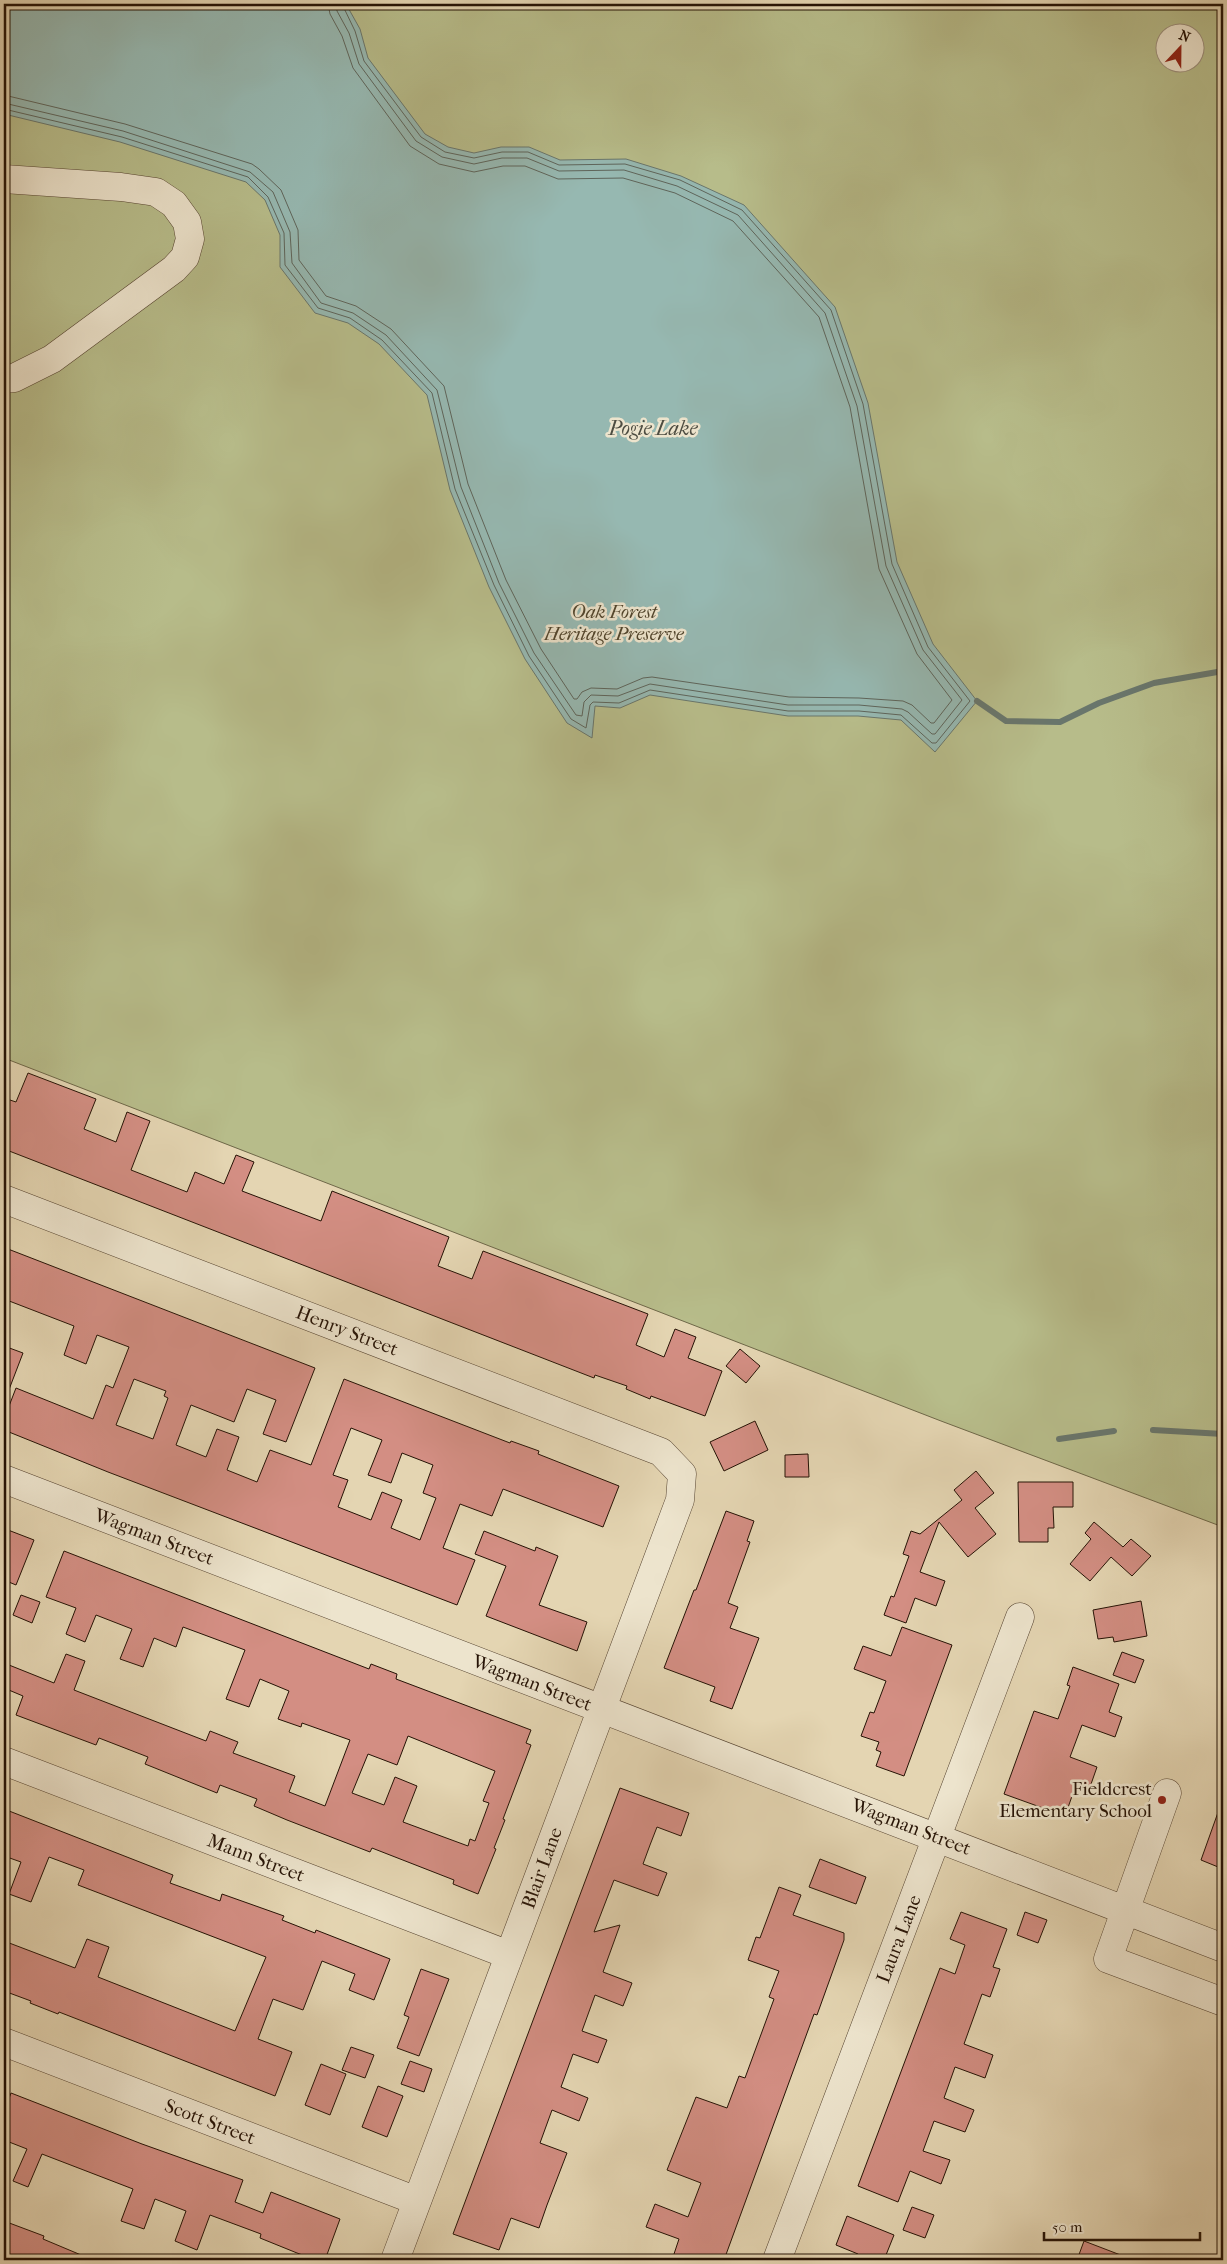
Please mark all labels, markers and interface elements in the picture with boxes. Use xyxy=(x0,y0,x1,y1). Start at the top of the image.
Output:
north arrow xyxy=(1154,22,1204,72)
text: N xyxy=(1177,27,1193,46)
water label: Pogie Lake xyxy=(608,417,698,440)
park label: Oak Forest Heritage Preserve xyxy=(543,601,685,645)
street label: Henry Street xyxy=(293,1301,401,1361)
street label: Wagman Street xyxy=(90,1504,217,1570)
street label: Wagman Street xyxy=(468,1650,595,1716)
place label: Fieldcrest Elementary School xyxy=(999,1778,1152,1822)
street label: Wagman Street xyxy=(847,1794,974,1860)
marker: Fieldcrest Elementary School xyxy=(1156,1794,1168,1806)
street label: Blair Lane xyxy=(517,1824,567,1912)
street label: Mann Street xyxy=(204,1829,308,1887)
street label: Laura Lane xyxy=(872,1892,926,1986)
street label: Scott Street xyxy=(161,2095,259,2149)
scale bar xyxy=(1044,2209,1201,2241)
text: 50 m xyxy=(1052,2218,1083,2236)

